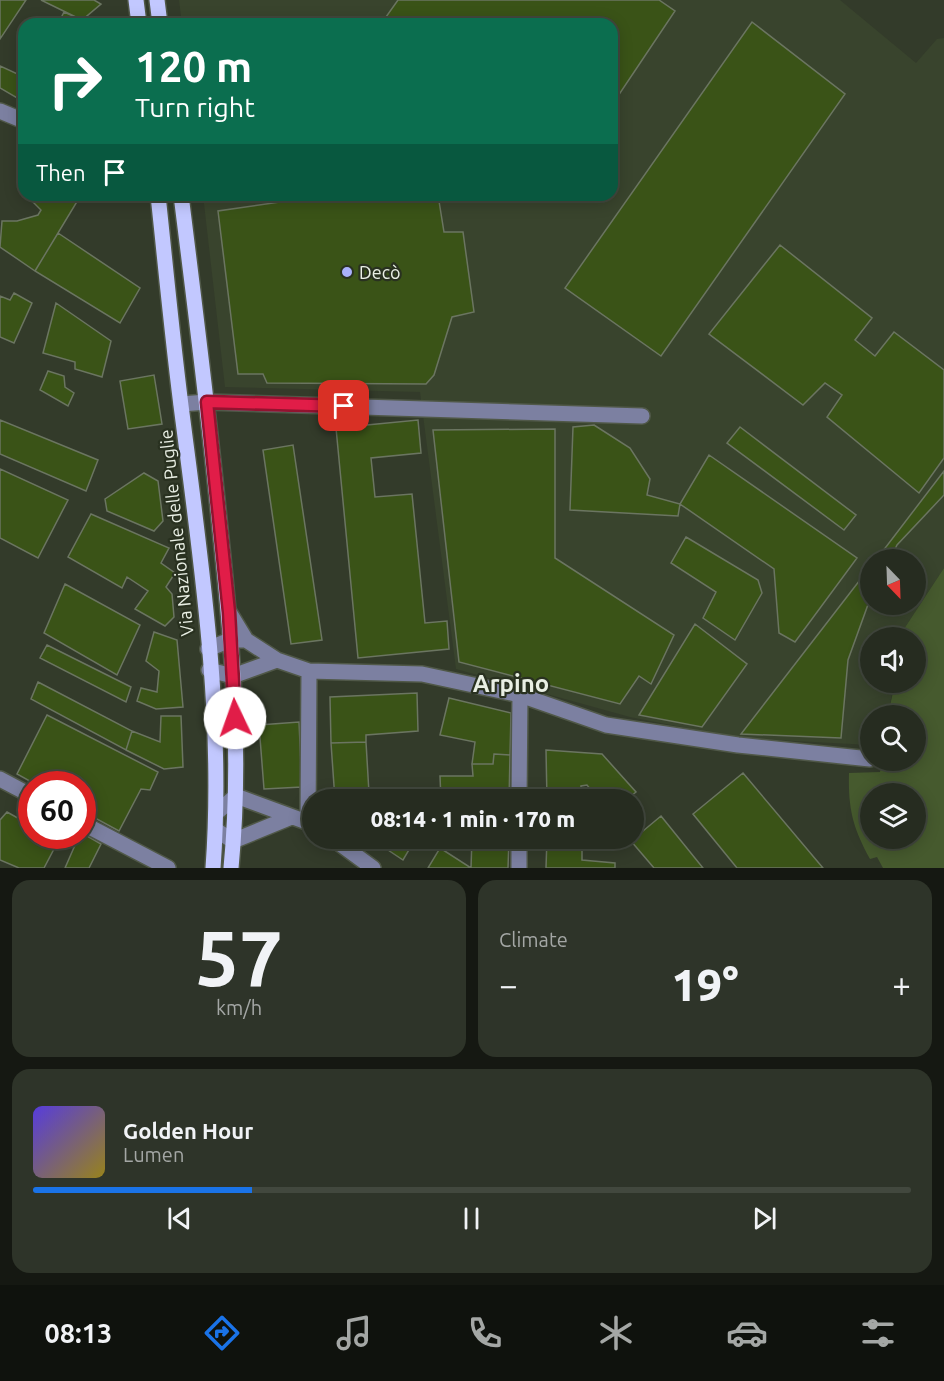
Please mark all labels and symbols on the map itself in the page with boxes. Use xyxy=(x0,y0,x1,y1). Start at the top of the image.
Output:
place label: Decò xyxy=(359,262,401,282)
marker: Decò xyxy=(340,265,354,279)
pin xyxy=(318,380,369,431)
street label: Via Nazionale delle Puglie xyxy=(155,429,197,637)
north arrow xyxy=(860,549,926,615)
district label: Arpino xyxy=(473,670,549,697)
position arrow xyxy=(203,686,267,750)
speed limit sign: 60 xyxy=(18,771,96,849)

